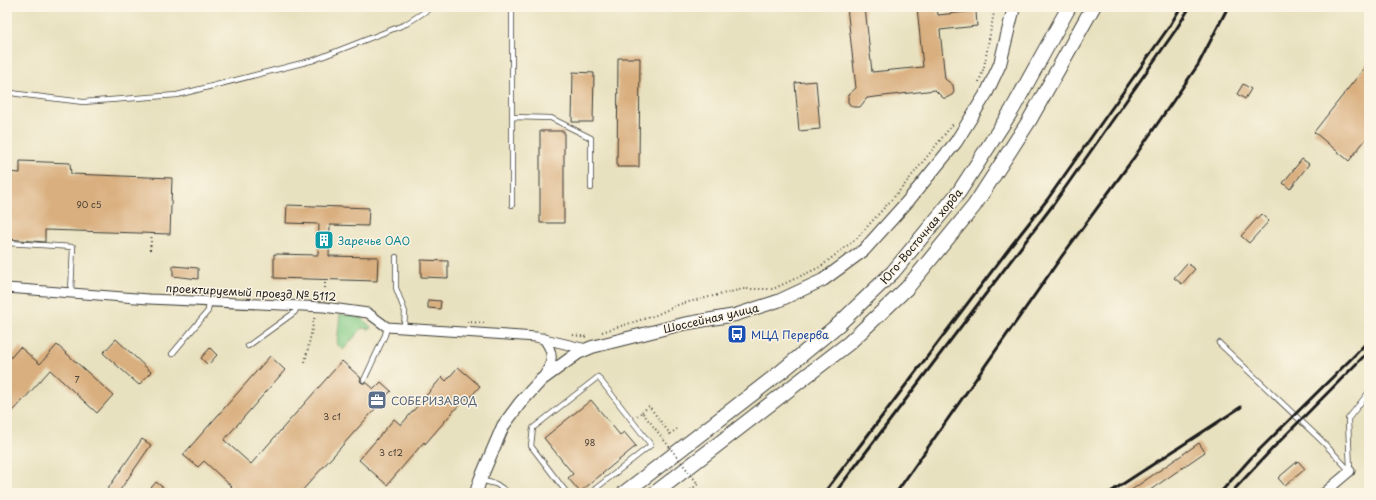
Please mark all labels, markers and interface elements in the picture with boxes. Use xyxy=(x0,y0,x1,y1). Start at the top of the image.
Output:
street label: Юго-Восточная хорда xyxy=(876,184,966,288)
house number: 90 с5 xyxy=(76,197,102,211)
building icon: Заречье ОАО xyxy=(313,229,335,251)
place label: Заречье ОАО xyxy=(338,232,410,249)
street label: проектируемый проезд № 5112 xyxy=(165,279,337,305)
street label: Шоссейная улица xyxy=(662,299,760,337)
bus stop icon: МЦД Перерва xyxy=(726,323,748,345)
place label: МЦД Перерва xyxy=(751,326,829,343)
house number: 7 xyxy=(74,372,80,386)
office icon: СОБЕРИЗАВОД xyxy=(366,389,388,411)
place label: СОБЕРИЗАВОД xyxy=(391,392,478,409)
house number: 3 с1 xyxy=(323,409,341,423)
house number: 98 xyxy=(585,435,595,449)
house number: 3 с12 xyxy=(379,445,403,459)

